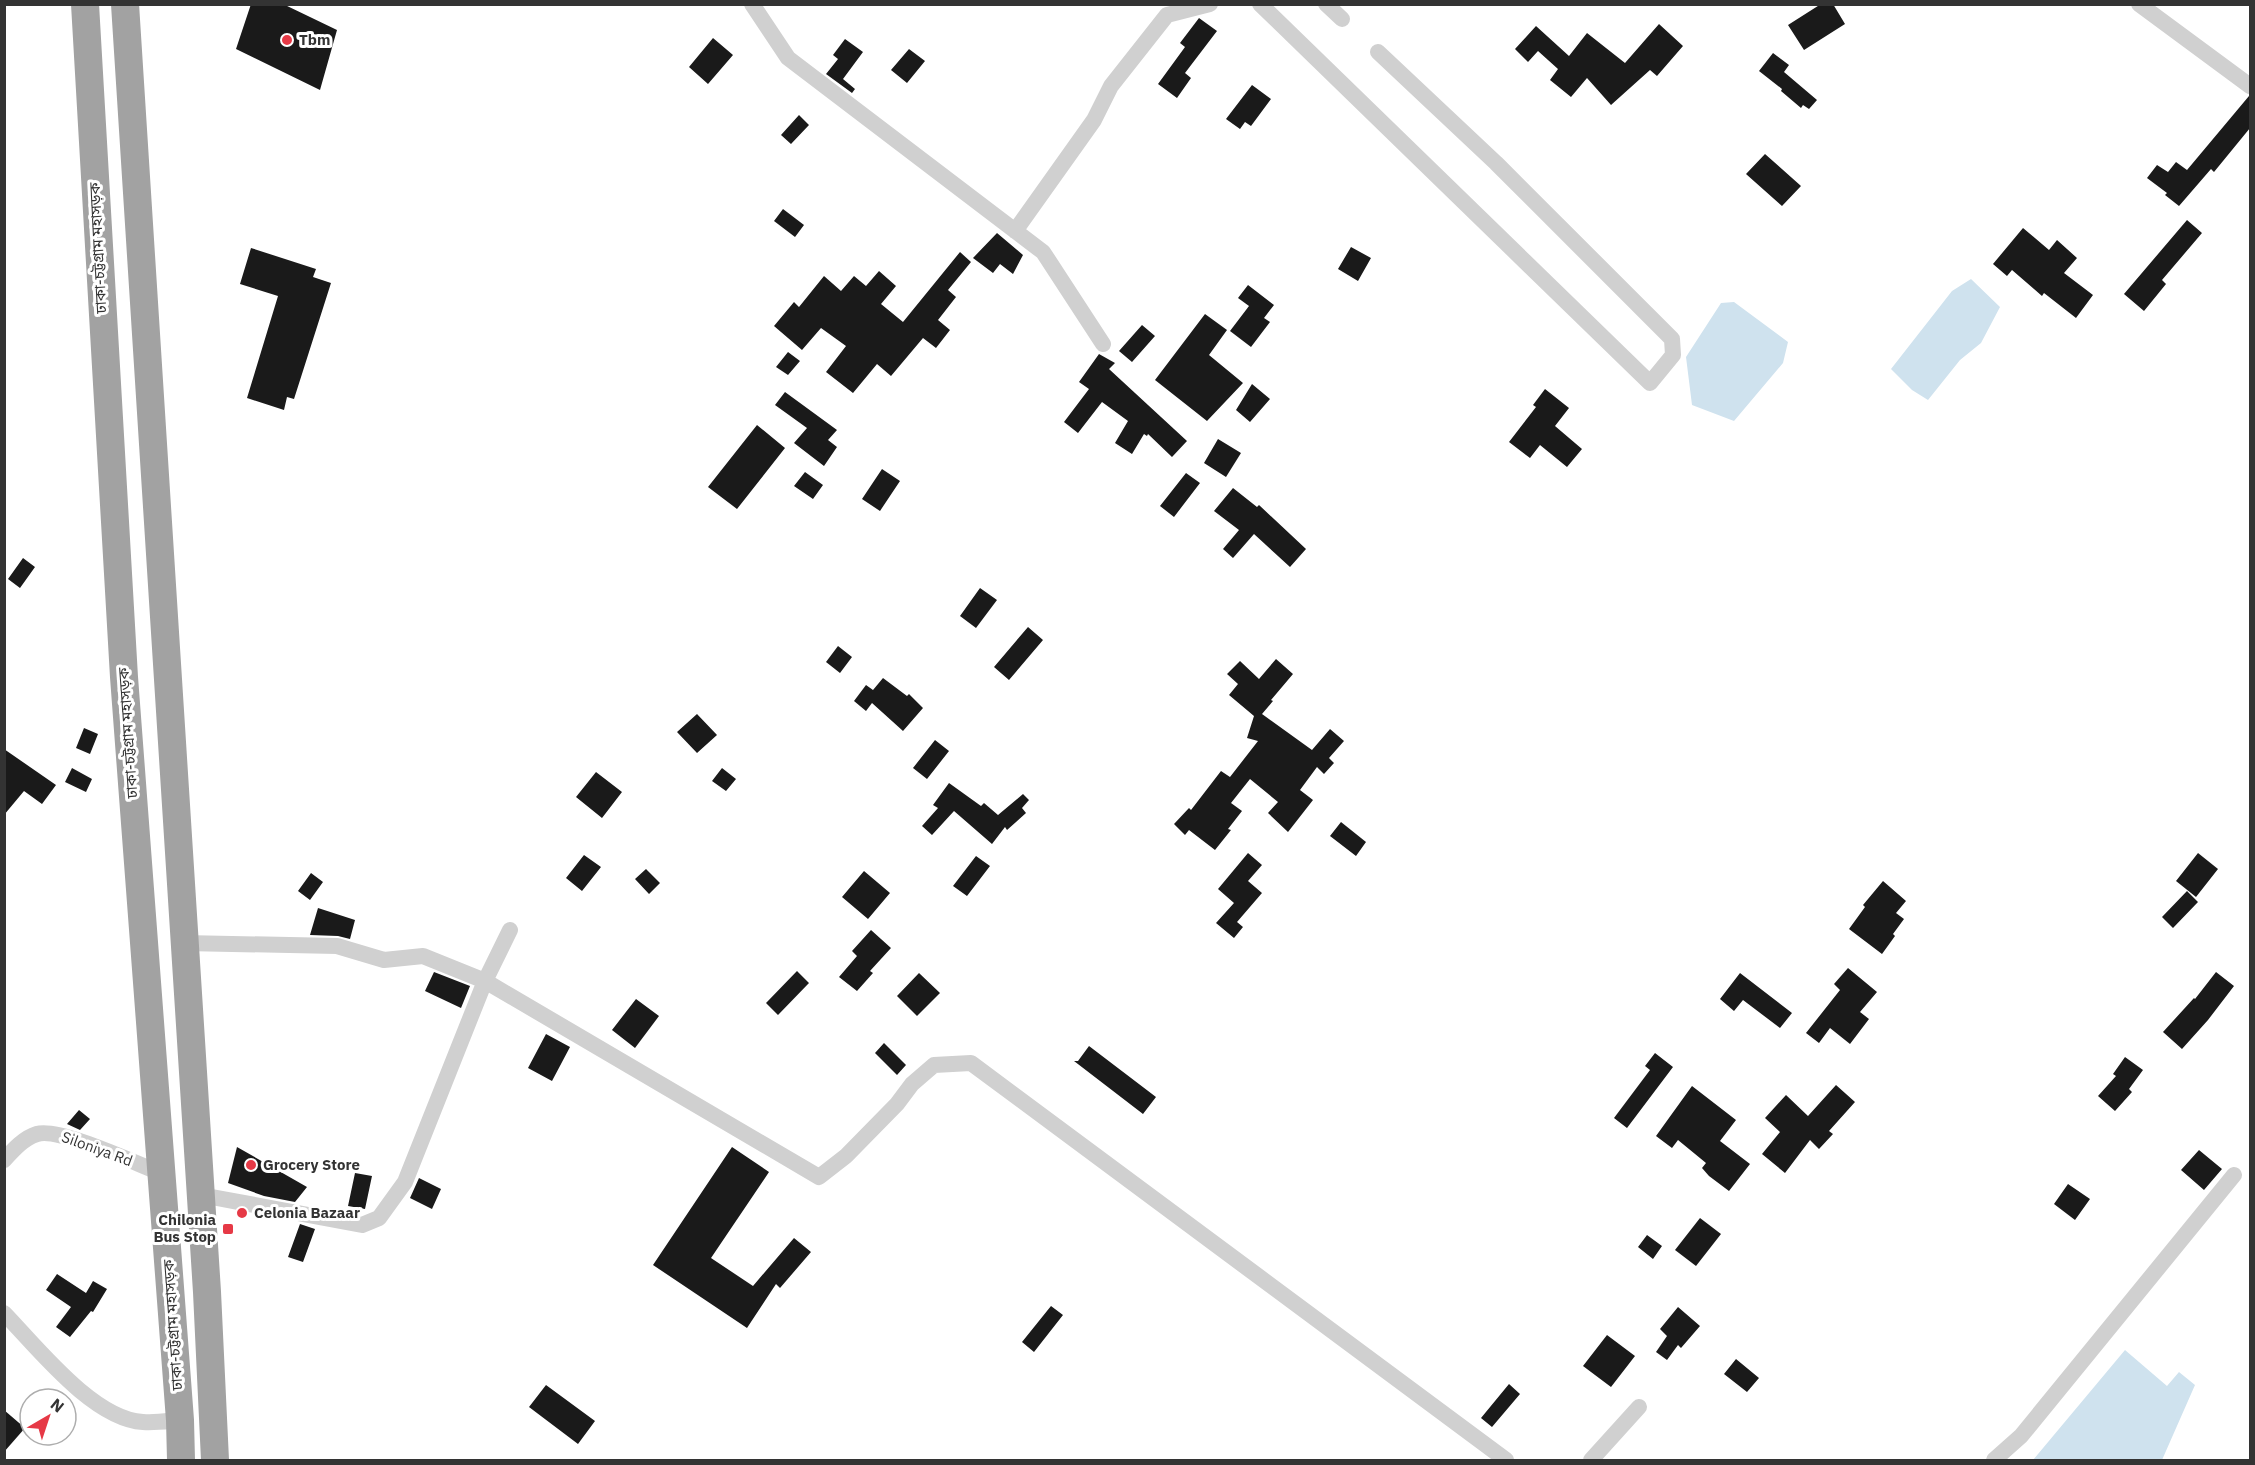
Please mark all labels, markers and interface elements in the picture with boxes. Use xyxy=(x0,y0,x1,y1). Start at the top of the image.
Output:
place label: Tbm xyxy=(299,30,330,49)
marker: Tbm xyxy=(280,33,294,47)
street label: ঢাকা-চট্টগ্রাম মহাসড়ক xyxy=(85,181,110,315)
street label: ঢাকা-চট্টগ্রাম মহাসড়ক xyxy=(113,666,142,800)
street label: Siloniya Rd xyxy=(59,1127,135,1170)
place label: Grocery Store xyxy=(263,1155,360,1174)
marker: Grocery Store xyxy=(244,1158,258,1172)
place label: Celonia Bazaar xyxy=(254,1203,360,1222)
marker: Celonia Bazaar xyxy=(235,1206,249,1220)
place label: Chilonia Bus Stop xyxy=(153,1210,216,1246)
marker: Chilonia Bus Stop xyxy=(221,1222,235,1236)
street label: ঢাকা-চট্টগ্রাম মহাসড়ক xyxy=(158,1258,187,1392)
north arrow xyxy=(18,1387,78,1447)
text: N xyxy=(47,1394,68,1417)

